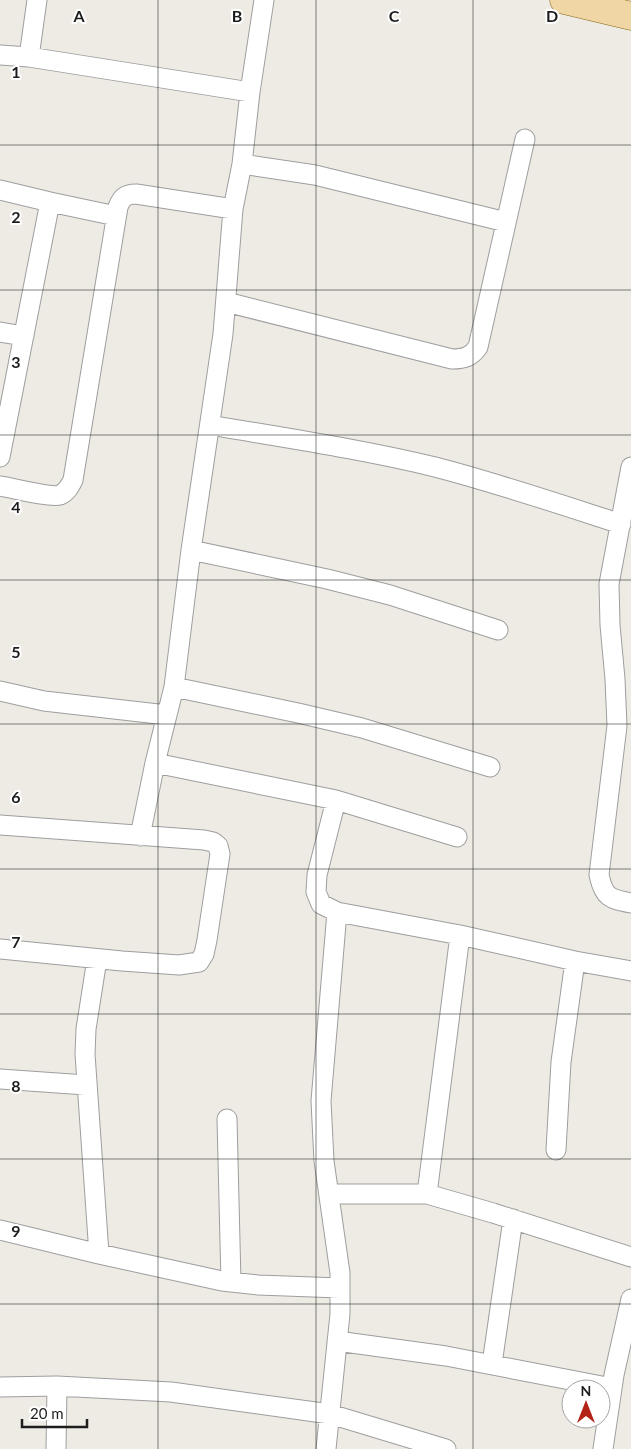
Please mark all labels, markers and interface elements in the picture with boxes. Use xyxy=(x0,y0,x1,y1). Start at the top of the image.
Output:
text: A xyxy=(72,6,85,25)
text: B xyxy=(232,6,242,25)
text: C xyxy=(389,6,400,25)
text: D xyxy=(546,6,558,25)
text: 1 xyxy=(11,62,21,81)
text: 2 xyxy=(11,207,21,226)
text: 3 xyxy=(11,352,21,371)
text: 4 xyxy=(11,497,21,516)
text: 5 xyxy=(11,642,21,661)
text: 6 xyxy=(11,787,21,806)
text: 7 xyxy=(11,932,21,951)
text: 8 xyxy=(11,1076,21,1095)
text: 9 xyxy=(11,1221,21,1240)
north arrow xyxy=(561,1379,611,1429)
text: N xyxy=(581,1382,591,1399)
scale bar xyxy=(22,1396,88,1428)
text: 20 m xyxy=(30,1404,64,1422)

